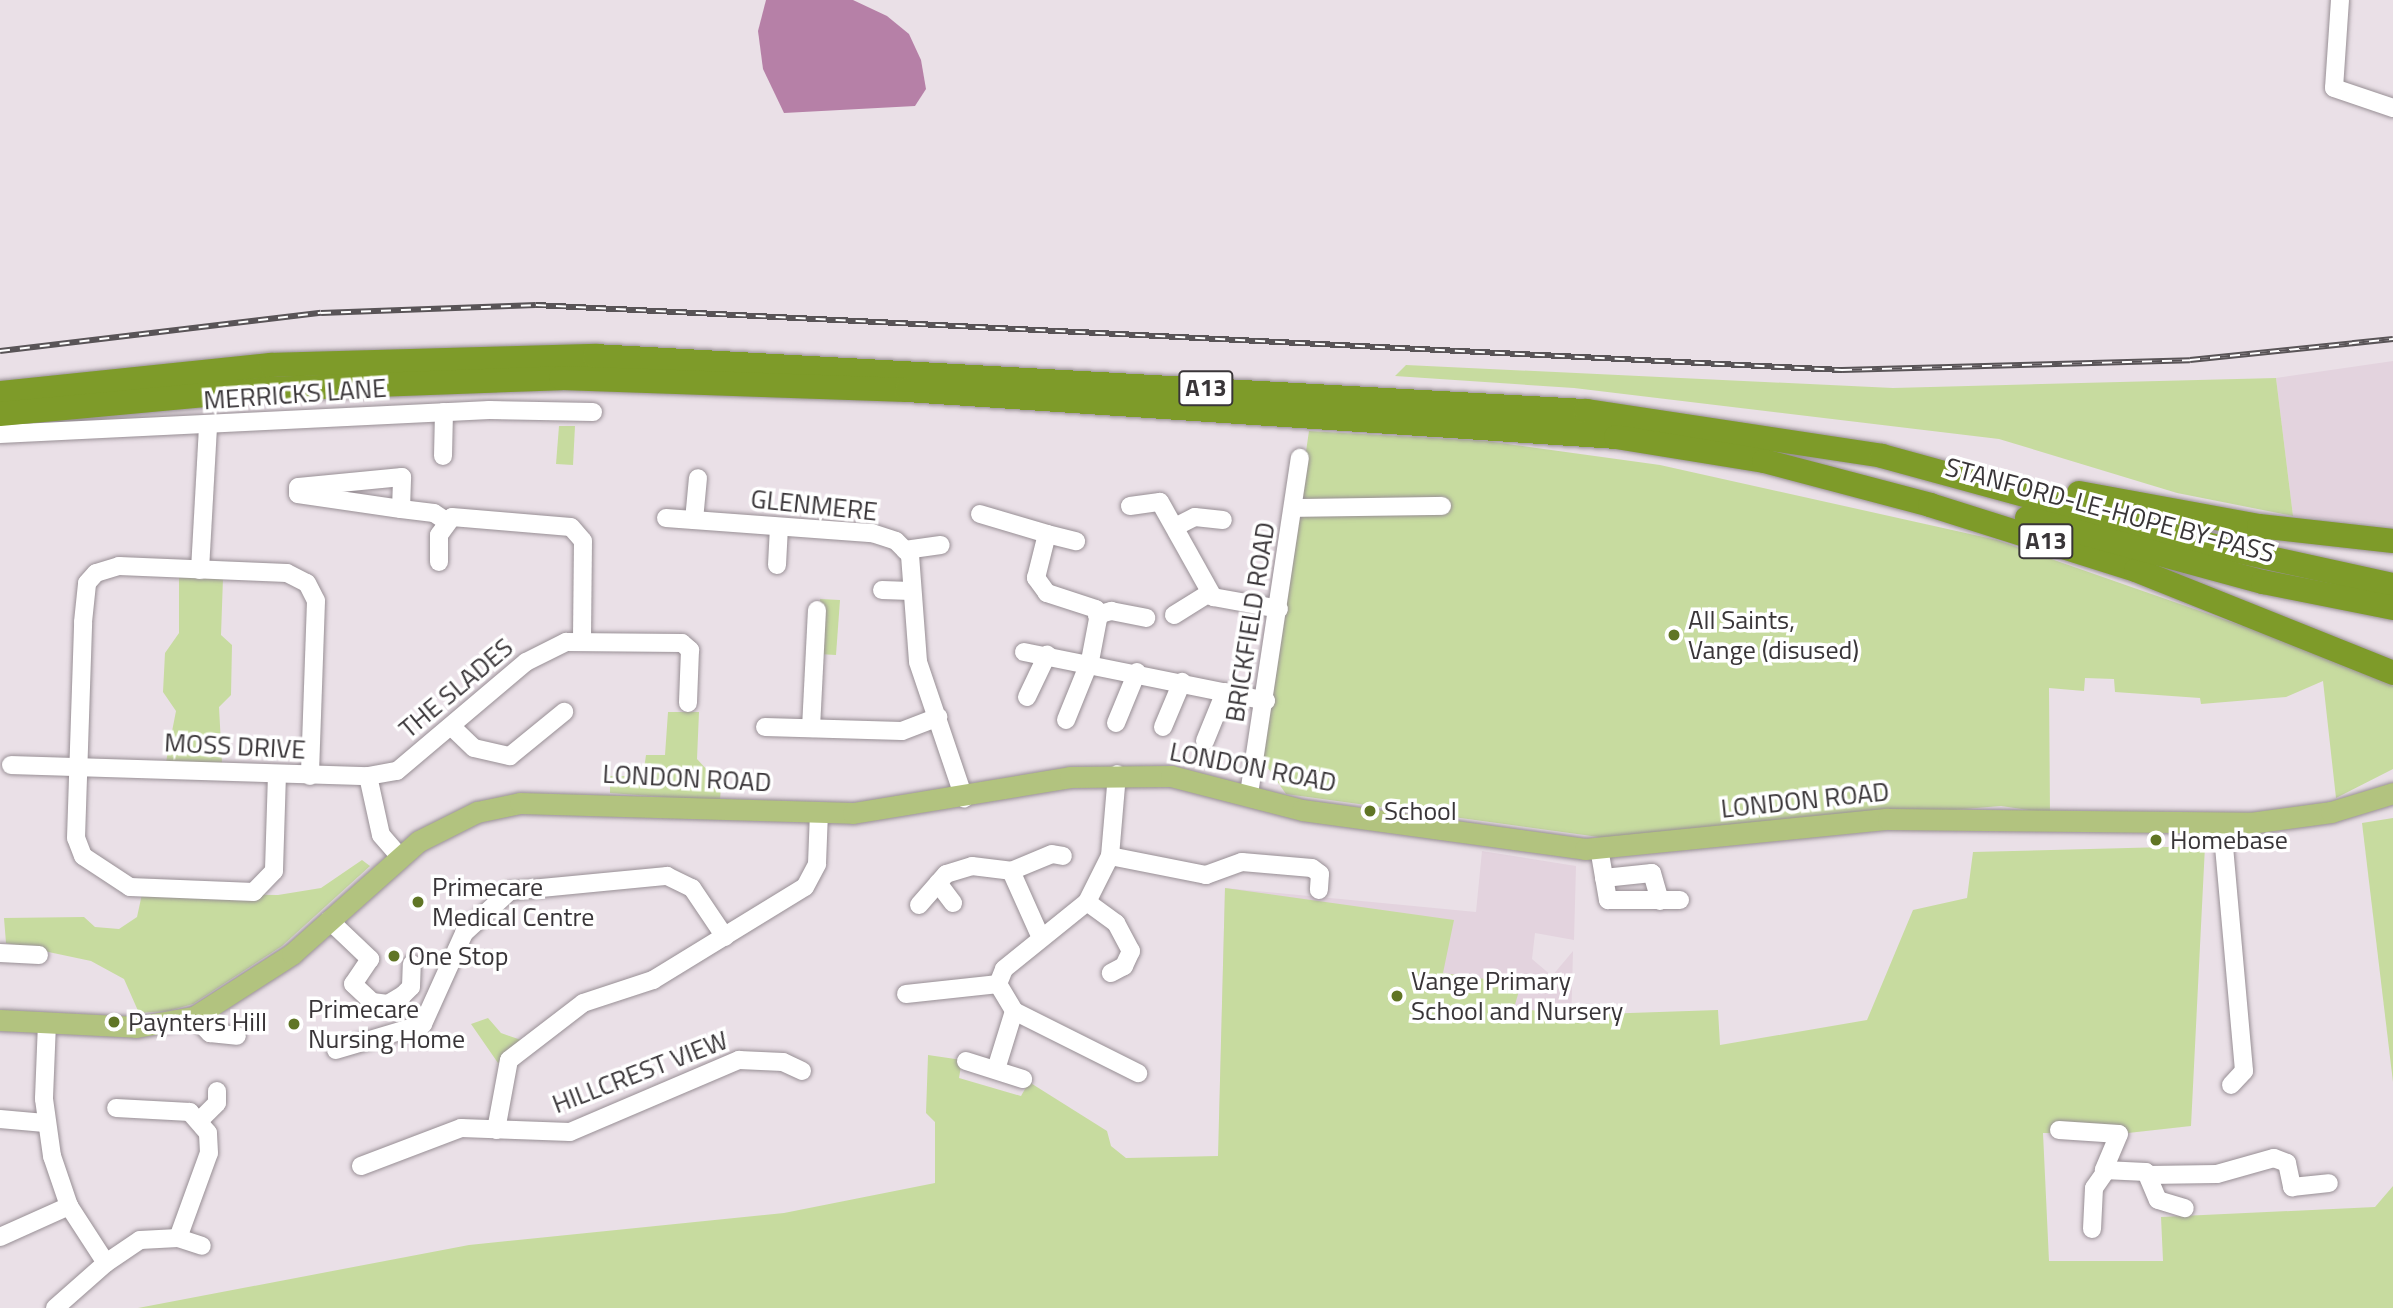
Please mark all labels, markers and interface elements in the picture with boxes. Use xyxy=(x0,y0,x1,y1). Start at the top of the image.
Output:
road number: A13 xyxy=(1178,368,1234,408)
street label: MERRICKS LANE xyxy=(202,372,388,416)
street label: STANFORD-LE-HOPE BY-PASS xyxy=(1942,451,2278,569)
street label: GLENMERE xyxy=(749,483,879,527)
street label: BRICKFIELD ROAD xyxy=(1219,520,1281,724)
road number: A13 xyxy=(2018,520,2074,562)
place label: All Saints, Vange (disused) xyxy=(1688,604,1859,666)
marker: All Saints, Vange (disused) xyxy=(1666,627,1682,643)
street label: THE SLADES xyxy=(393,632,519,744)
street label: MOSS DRIVE xyxy=(163,727,307,765)
street label: LONDON ROAD xyxy=(1167,736,1339,798)
street label: LONDON ROAD xyxy=(602,758,772,798)
street label: LONDON ROAD xyxy=(1719,776,1891,824)
place label: School xyxy=(1384,795,1457,827)
marker: School xyxy=(1362,803,1378,819)
place label: Homebase xyxy=(2170,824,2288,856)
marker: Homebase xyxy=(2148,832,2164,848)
place label: Primecare Medical Centre xyxy=(432,871,594,932)
marker: Primecare Medical Centre xyxy=(410,894,426,910)
place label: One Stop xyxy=(408,940,508,972)
marker: One Stop xyxy=(386,948,402,964)
place label: Vange Primary School and Nursery xyxy=(1411,965,1623,1026)
marker: Vange Primary School and Nursery xyxy=(1389,988,1405,1004)
place label: Primecare Nursing Home xyxy=(308,993,465,1054)
place label: Paynters Hill xyxy=(128,1006,267,1038)
marker: Paynters Hill xyxy=(106,1014,122,1030)
marker: Primecare Nursing Home xyxy=(286,1016,302,1032)
street label: HILLCREST VIEW xyxy=(548,1024,732,1120)

